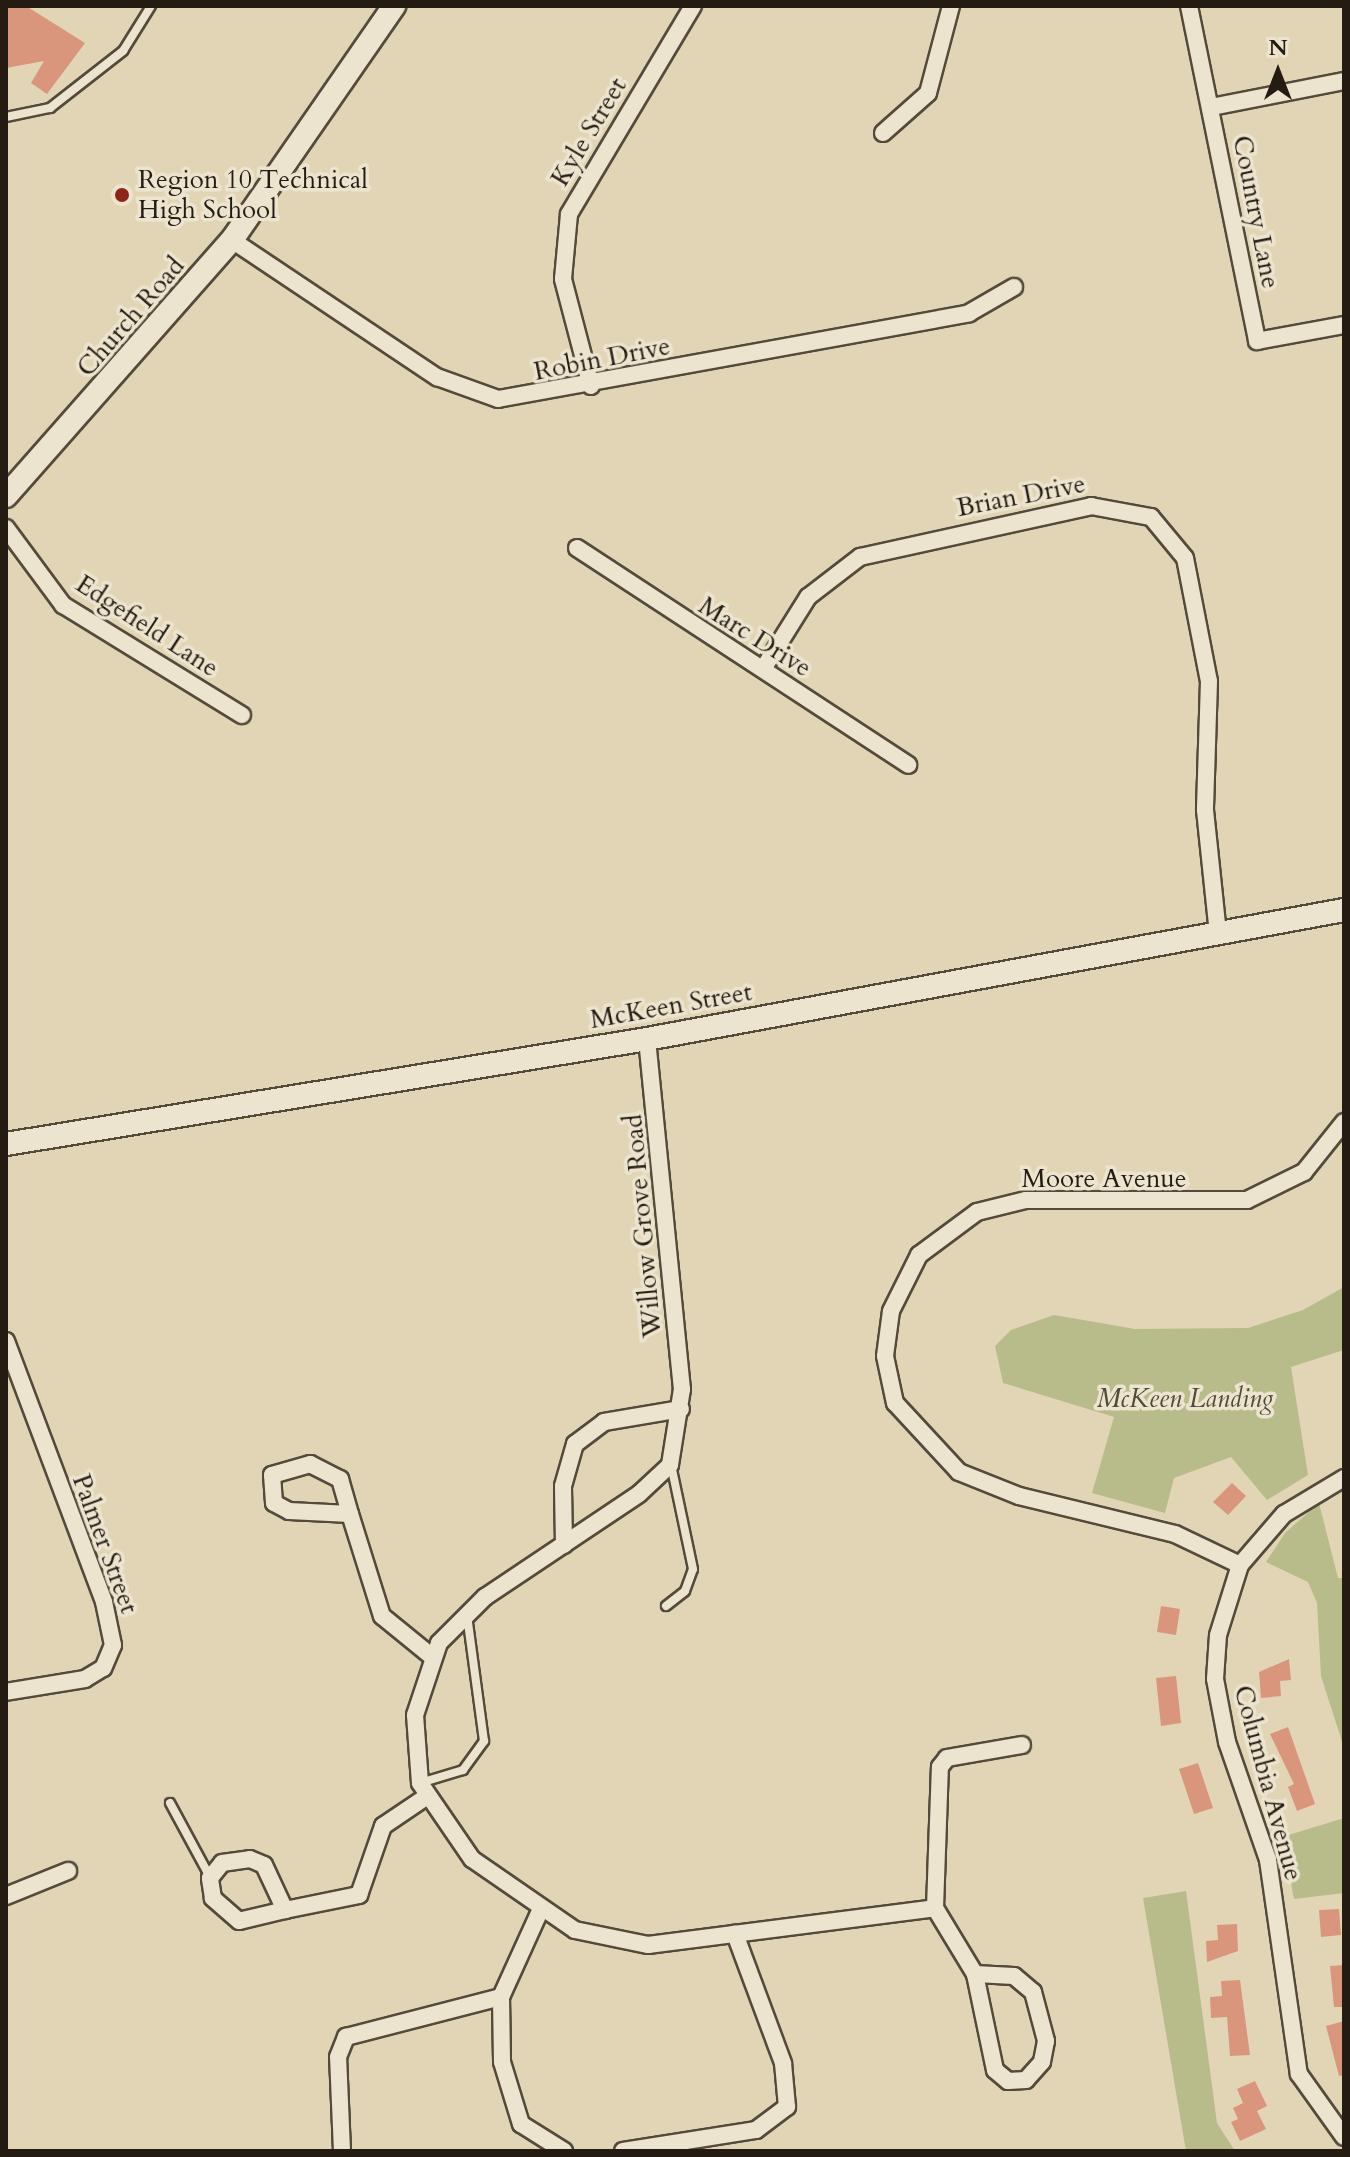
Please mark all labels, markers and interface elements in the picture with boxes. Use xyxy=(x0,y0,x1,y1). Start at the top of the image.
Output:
north arrow xyxy=(1238,32,1318,112)
text: N xyxy=(1268,33,1288,63)
street label: Kyle Street xyxy=(544,72,634,192)
street label: Country Lane xyxy=(1226,133,1286,291)
place label: Region 10 Technical High School xyxy=(138,164,368,226)
marker: Region 10 Technical High School xyxy=(113,186,131,204)
street label: Church Road xyxy=(71,251,191,383)
street label: Robin Drive xyxy=(531,331,673,387)
street label: Brian Drive xyxy=(954,468,1088,524)
street label: Edgefield Lane xyxy=(70,568,224,684)
street label: Marc Drive xyxy=(693,590,817,684)
street label: McKeen Street xyxy=(588,976,754,1036)
street label: Willow Grove Road xyxy=(618,1113,668,1339)
street label: Moore Avenue xyxy=(1021,1163,1187,1195)
park label: McKeen Landing xyxy=(1097,1383,1273,1415)
street label: Palmer Street xyxy=(65,1470,145,1618)
street label: Columbia Avenue xyxy=(1227,1682,1309,1884)

